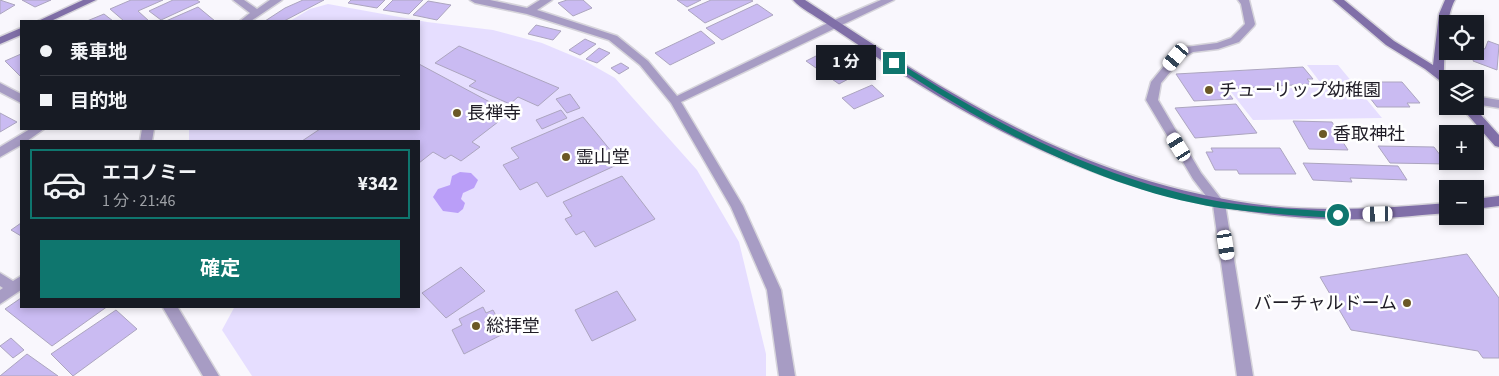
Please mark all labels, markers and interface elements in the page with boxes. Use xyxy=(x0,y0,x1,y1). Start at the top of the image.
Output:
map controls xyxy=(1439,15,1484,225)
button: locate xyxy=(1439,15,1484,60)
text: 乗車地 xyxy=(70,39,127,66)
car xyxy=(1160,41,1191,73)
callout: 1 分 xyxy=(816,46,876,80)
text: 1 分 xyxy=(832,51,860,73)
route end xyxy=(883,52,905,74)
button: layers xyxy=(1439,70,1484,115)
place label: チューリップ幼稚園 xyxy=(1219,78,1381,103)
marker: チューリップ幼稚園 xyxy=(1203,84,1215,96)
text: 目的地 xyxy=(70,88,127,115)
place label: 長禅寺 xyxy=(467,101,521,126)
marker: 長禅寺 xyxy=(451,107,463,119)
place label: 香取神社 xyxy=(1333,122,1405,147)
button: + xyxy=(1439,125,1484,170)
marker: 香取神社 xyxy=(1317,128,1329,140)
car xyxy=(1164,130,1193,164)
place label: 霊山堂 xyxy=(576,145,630,170)
marker: 霊山堂 xyxy=(560,151,572,163)
text: エコノミー xyxy=(102,160,197,187)
icon: car xyxy=(42,162,87,207)
text: ¥342 xyxy=(358,171,398,198)
button: − xyxy=(1439,180,1484,225)
text: 1 分 · 21:46 xyxy=(102,190,175,212)
route start xyxy=(1327,204,1349,226)
car xyxy=(1362,206,1393,222)
car xyxy=(1216,229,1235,261)
button: 確定 xyxy=(40,240,400,298)
place label: バーチャルドーム xyxy=(1254,291,1397,316)
marker: バーチャルドーム xyxy=(1401,297,1413,309)
place label: 総拝堂 xyxy=(486,314,540,339)
marker: 総拝堂 xyxy=(470,320,482,332)

